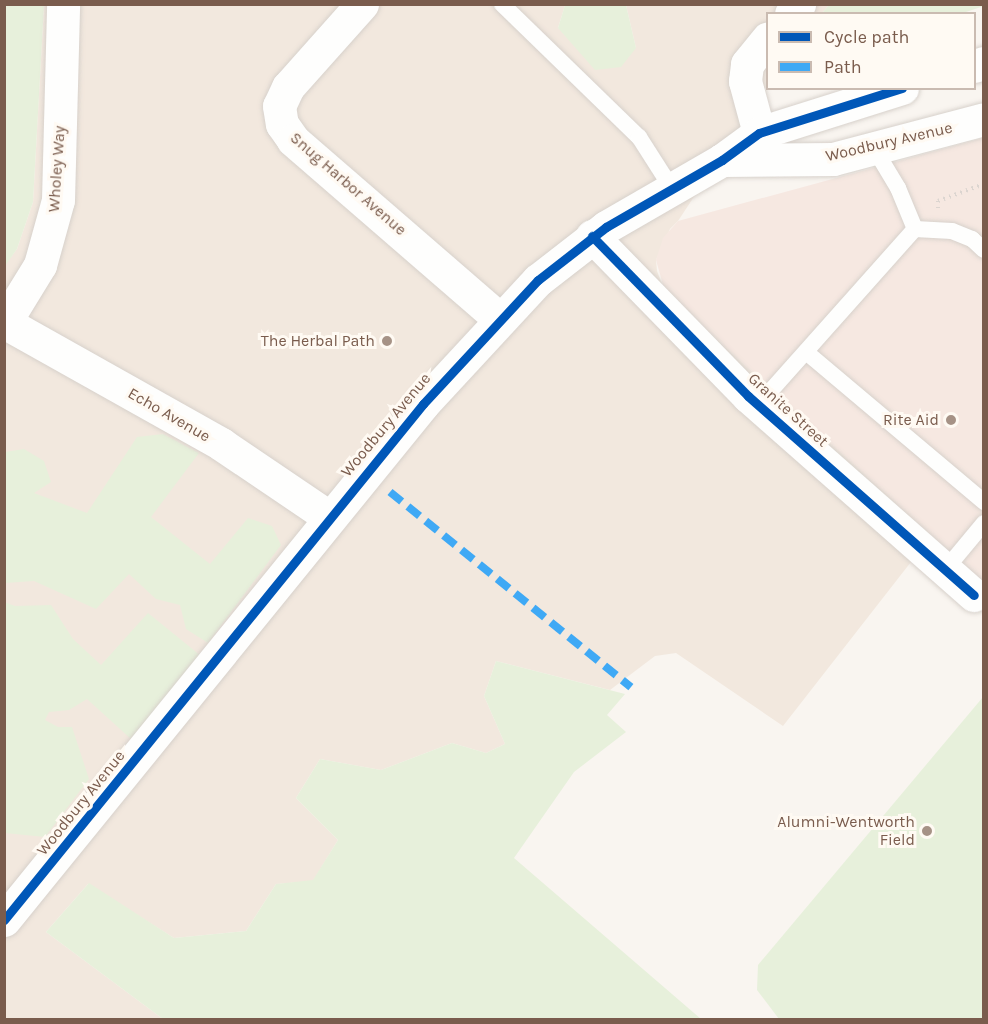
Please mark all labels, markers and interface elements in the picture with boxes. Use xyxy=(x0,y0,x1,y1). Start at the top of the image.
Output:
legend xyxy=(766,12,976,90)
text: Cycle path xyxy=(824,26,909,48)
text: Path xyxy=(824,56,862,78)
street label: Woodbury Avenue xyxy=(824,118,954,166)
street label: Wholey Way xyxy=(44,125,70,213)
street label: Snug Harbor Avenue xyxy=(286,128,410,240)
place label: The Herbal Path xyxy=(261,331,375,351)
marker: The Herbal Path xyxy=(380,334,394,348)
street label: Woodbury Avenue xyxy=(337,369,435,481)
street label: Granite Street xyxy=(744,369,832,451)
street label: Echo Avenue xyxy=(124,384,214,446)
place label: Rite Aid xyxy=(883,410,939,430)
marker: Rite Aid xyxy=(944,413,958,427)
street label: Woodbury Avenue xyxy=(33,747,129,859)
place label: Alumni-Wentworth Field xyxy=(777,812,915,850)
marker: Alumni-Wentworth Field xyxy=(920,824,934,838)

